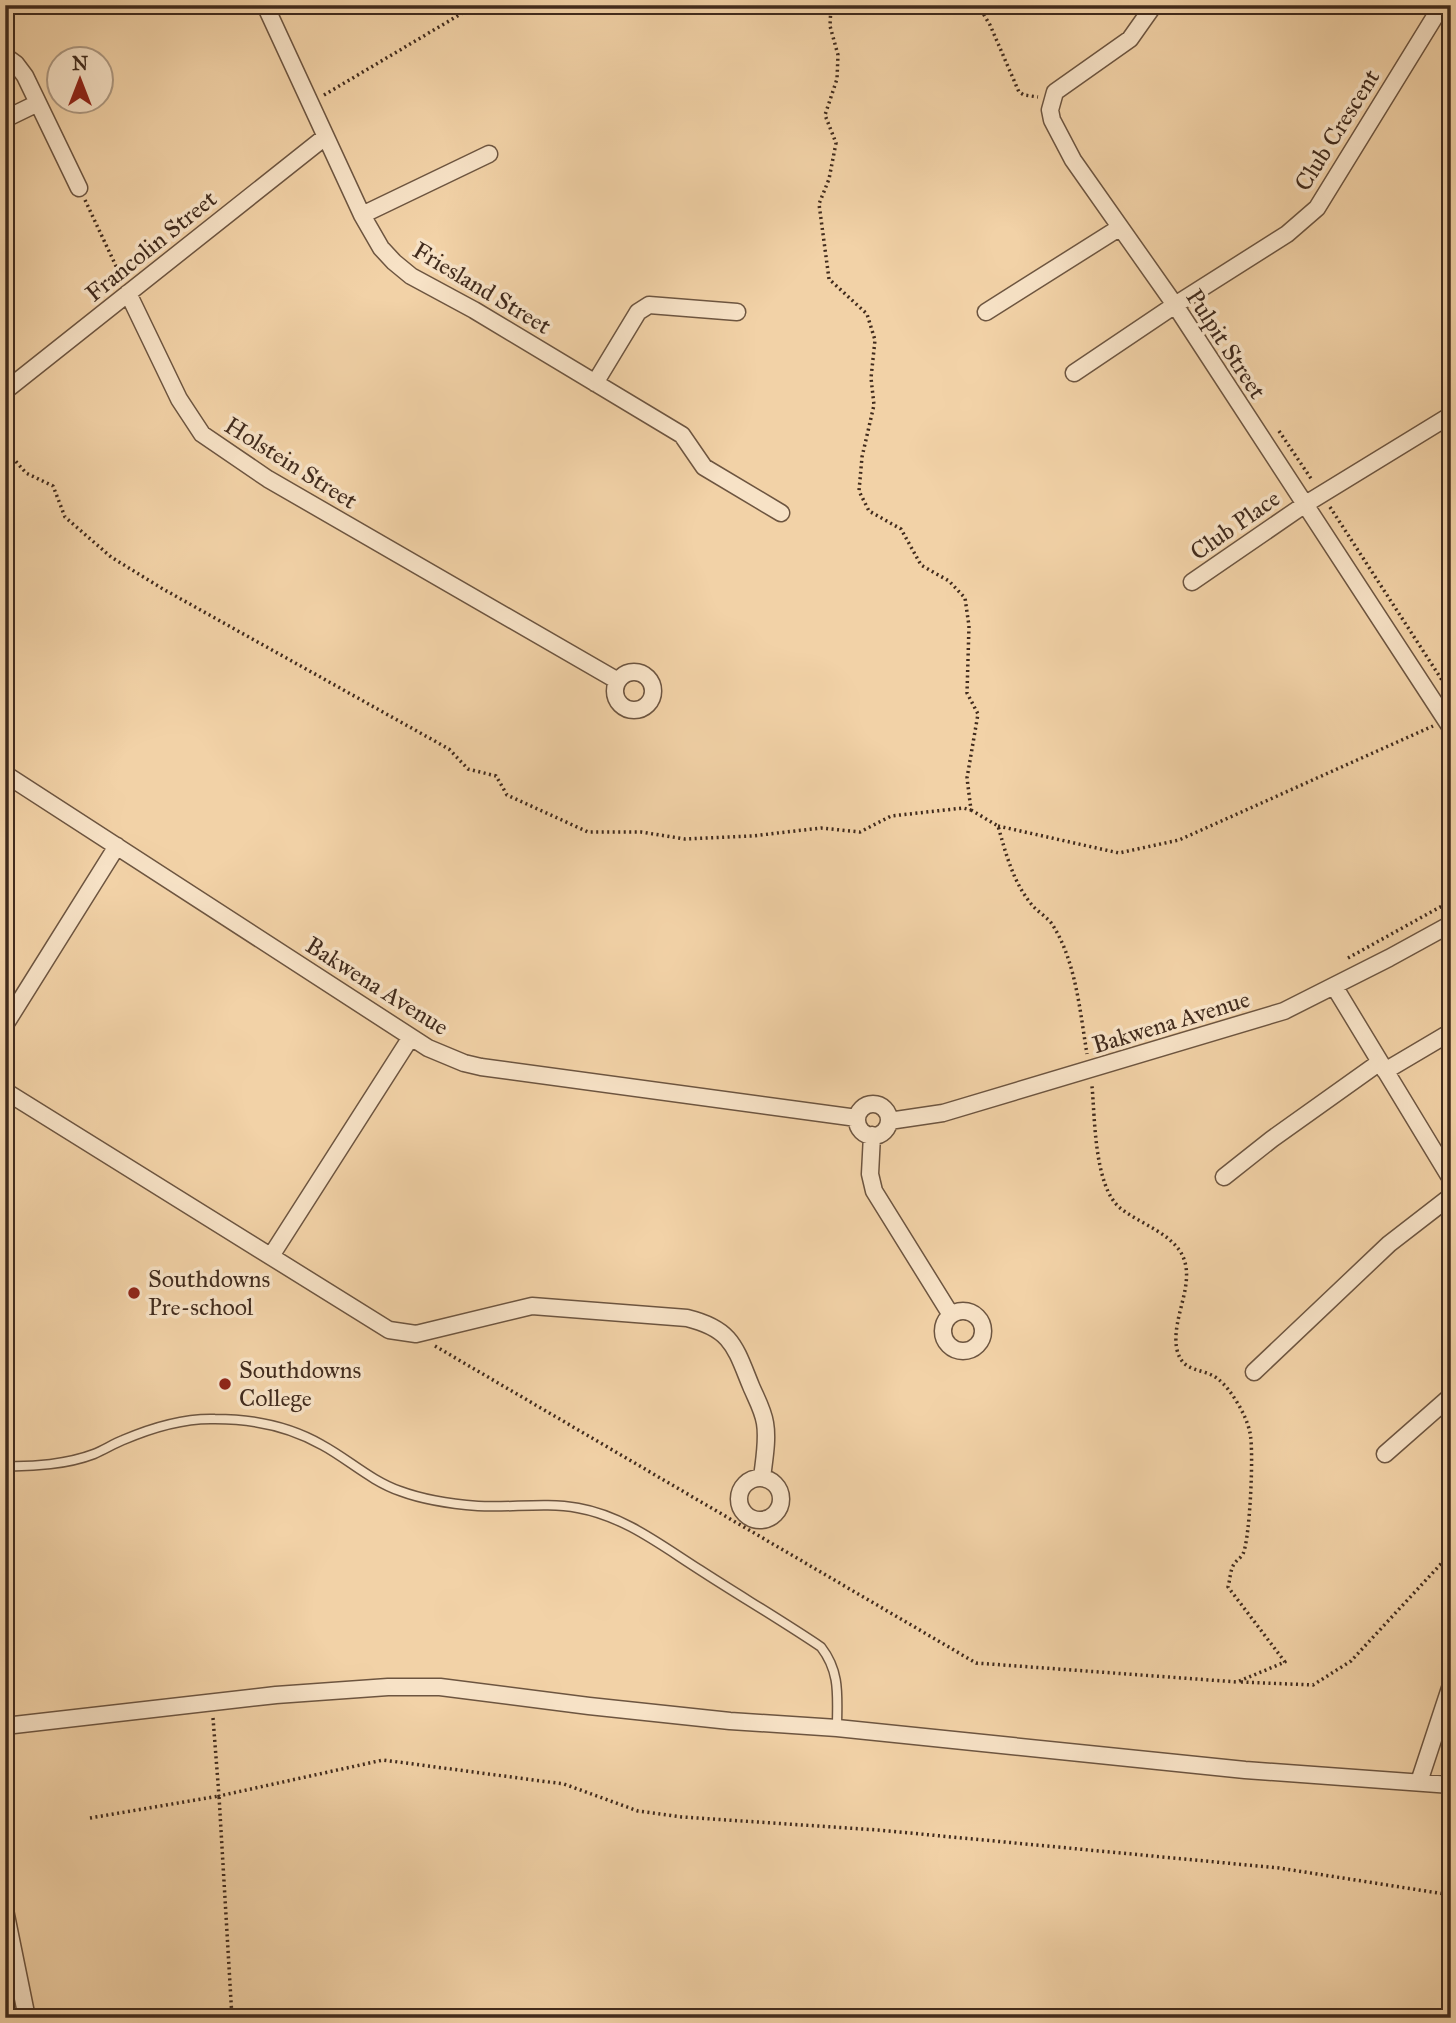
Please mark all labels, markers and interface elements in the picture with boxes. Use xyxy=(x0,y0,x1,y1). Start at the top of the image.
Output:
north arrow xyxy=(46,46,116,116)
text: N xyxy=(72,52,88,75)
street label: Club Crescent xyxy=(1288,63,1386,196)
street label: Francolin Street xyxy=(79,184,223,308)
street label: Friesland Street xyxy=(407,235,557,341)
street label: Pulpit Street xyxy=(1179,283,1273,405)
street label: Holstein Street xyxy=(219,410,363,516)
street label: Club Place xyxy=(1184,483,1286,567)
street label: Bakwena Avenue xyxy=(300,930,454,1042)
street label: Bakwena Avenue xyxy=(1089,984,1253,1060)
place label: Southdowns Pre-school xyxy=(148,1264,270,1322)
marker: Southdowns Pre-school xyxy=(126,1285,142,1301)
place label: Southdowns College xyxy=(239,1355,361,1413)
marker: Southdowns College xyxy=(217,1376,233,1392)

